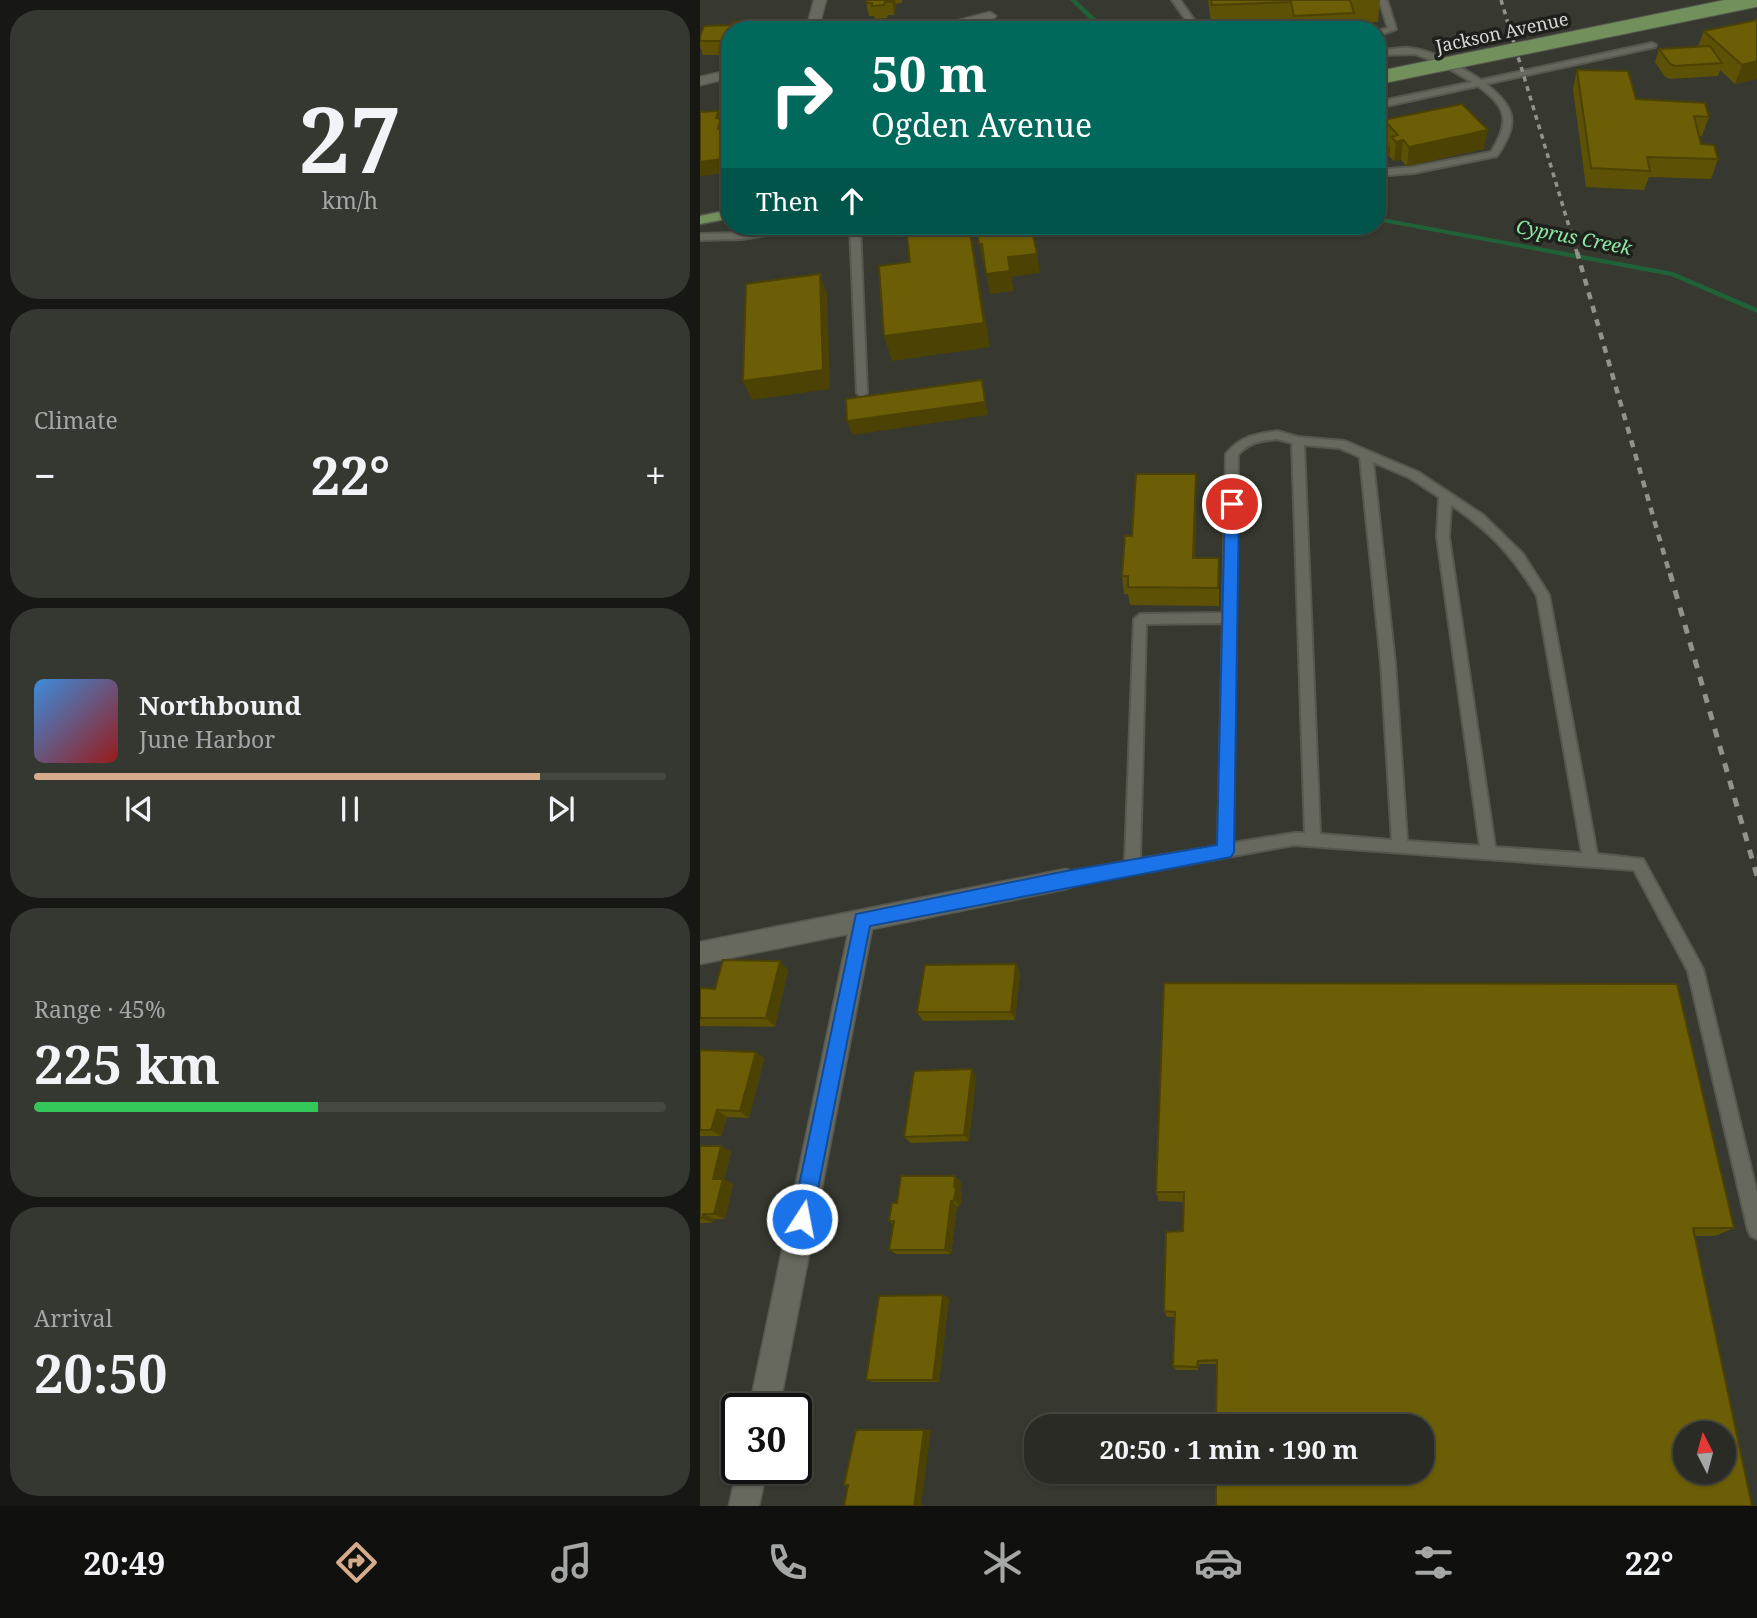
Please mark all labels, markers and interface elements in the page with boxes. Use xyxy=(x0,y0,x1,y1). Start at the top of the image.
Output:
street label: Jackson Avenue xyxy=(1432,6,1570,58)
text: 50 m xyxy=(871,40,987,106)
icon: right xyxy=(756,49,847,140)
text: 27 xyxy=(299,76,401,200)
text: Ogden Avenue xyxy=(871,103,1092,146)
icon: ahead xyxy=(833,182,871,220)
text: Then xyxy=(756,183,819,219)
text: km/h xyxy=(322,184,378,216)
water label: Cyprus Creek xyxy=(1514,213,1635,261)
text: Climate xyxy=(34,404,118,436)
text: 22° xyxy=(311,439,390,510)
text: − xyxy=(34,449,56,501)
text: + xyxy=(645,449,666,501)
pin xyxy=(1202,474,1262,534)
icon: arrive xyxy=(1213,485,1251,523)
text: Northbound xyxy=(139,687,301,723)
text: June Harbor xyxy=(139,723,275,755)
icon: previous xyxy=(120,790,158,828)
icon: pause xyxy=(331,790,369,828)
icon: next xyxy=(542,790,580,828)
text: Range · 45% xyxy=(34,993,166,1025)
text: 225 km xyxy=(34,1028,220,1099)
position arrow xyxy=(765,1182,839,1256)
text: Arrival xyxy=(34,1302,113,1334)
text: 20:50 xyxy=(34,1337,167,1408)
speed limit sign: 30 xyxy=(721,1393,812,1484)
north arrow xyxy=(1673,1421,1736,1484)
map controls xyxy=(1673,1421,1736,1484)
text: 20:50 · 1 min · 190 m xyxy=(1099,1431,1359,1467)
icon: directions xyxy=(332,1538,381,1587)
icon: music xyxy=(547,1538,596,1587)
icon: phone xyxy=(763,1538,812,1587)
icon: climate xyxy=(978,1538,1027,1587)
icon: car xyxy=(1194,1538,1243,1587)
icon: filters xyxy=(1409,1538,1458,1587)
text: 20:49 xyxy=(83,1541,165,1584)
text: 22° xyxy=(1625,1541,1674,1584)

